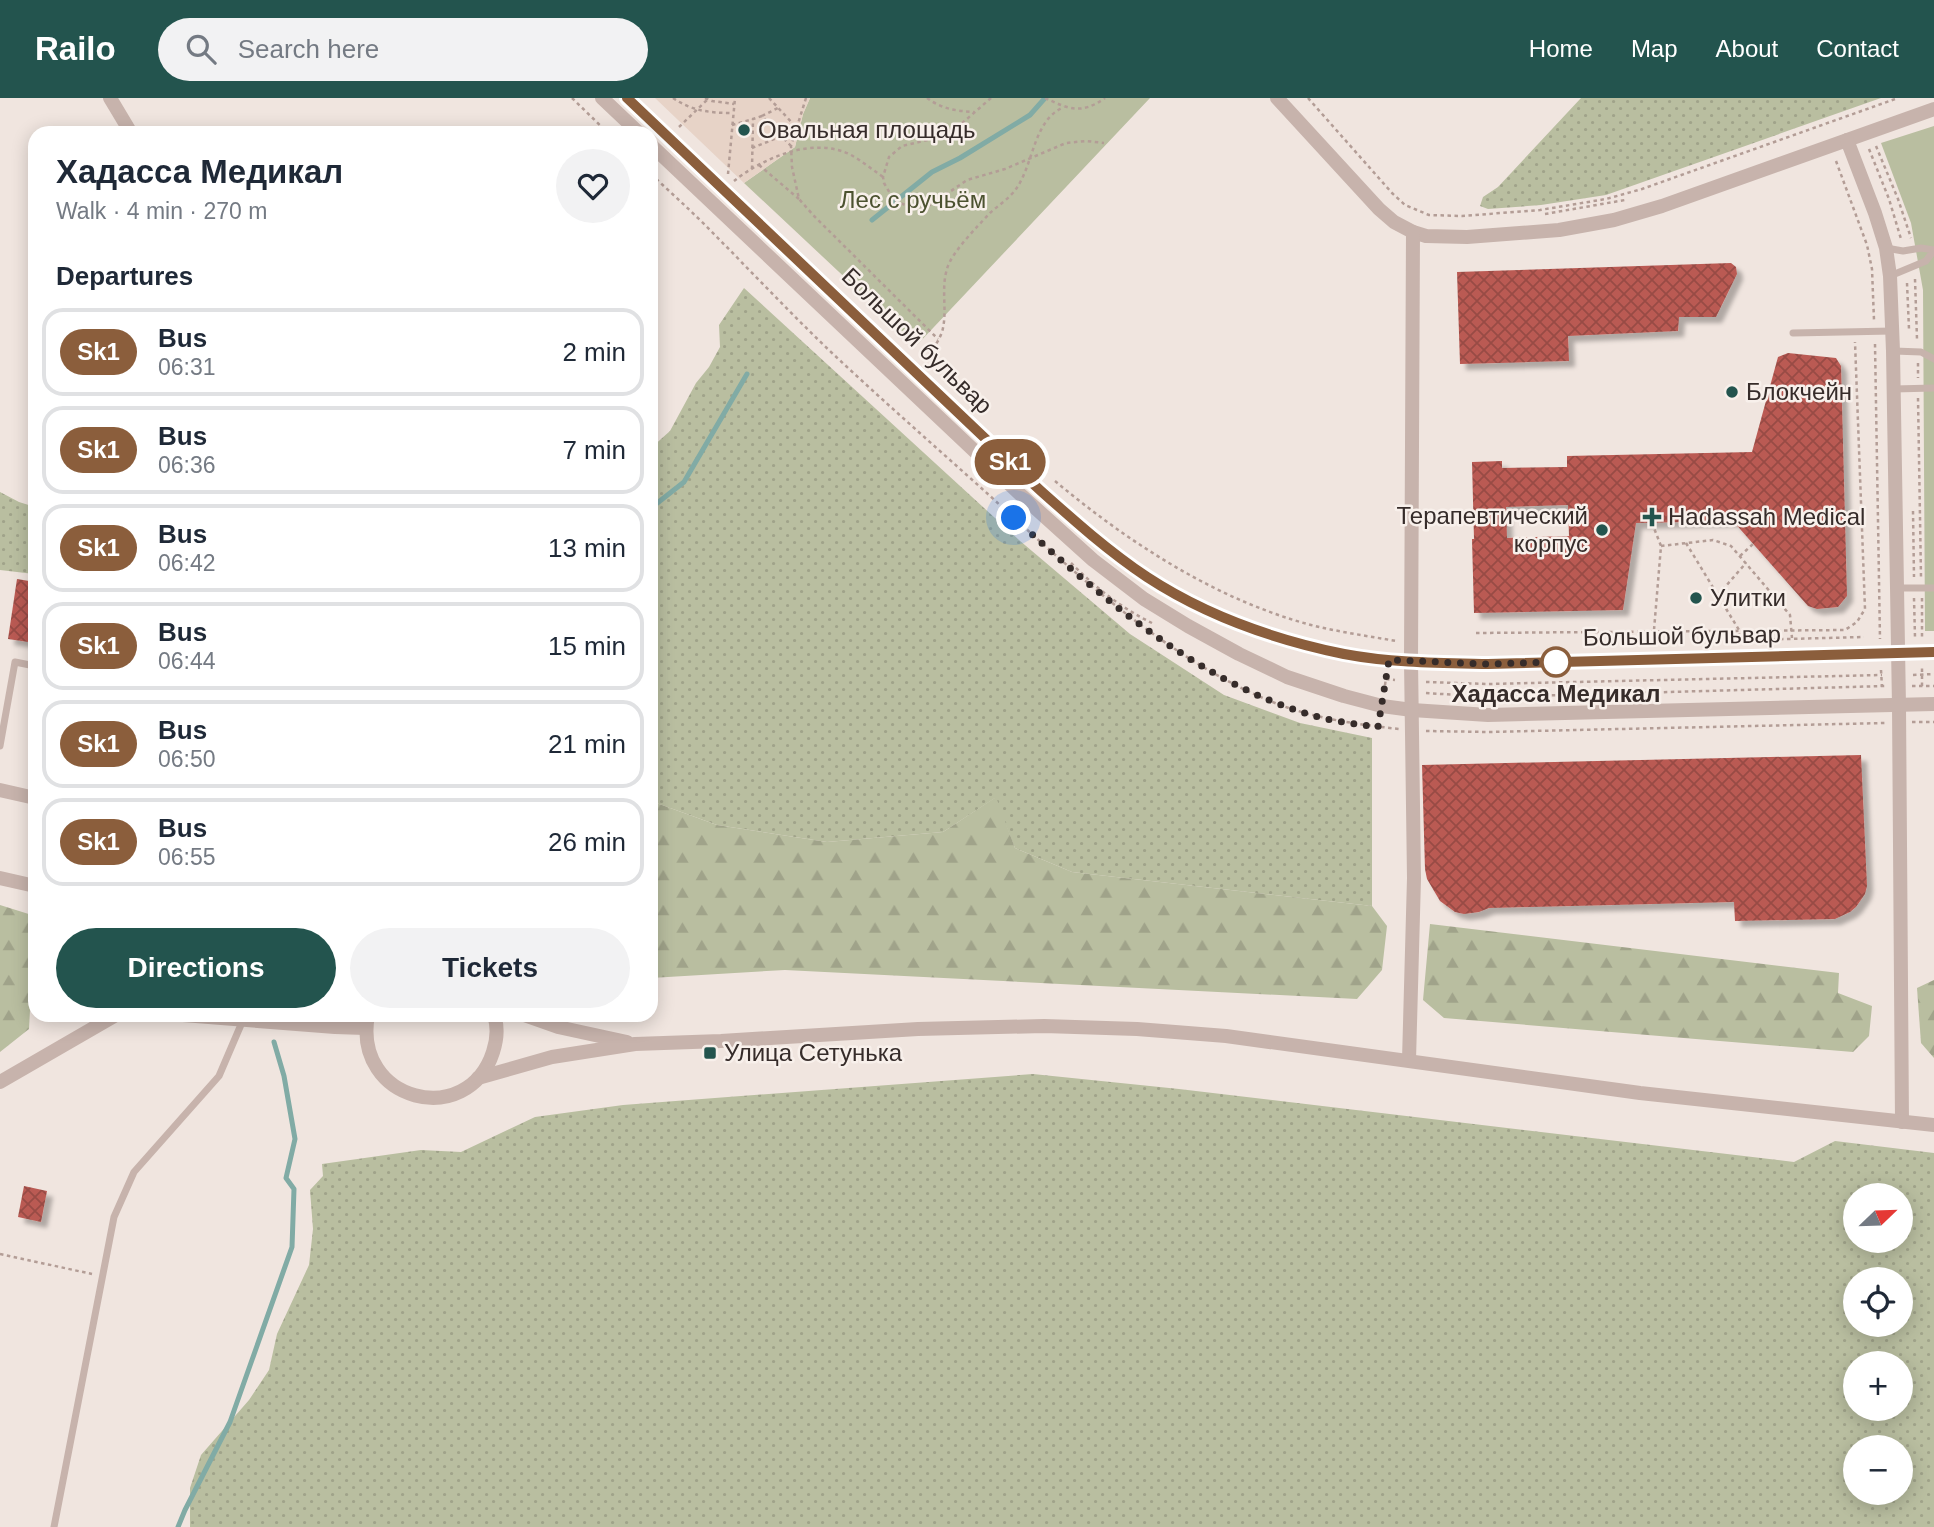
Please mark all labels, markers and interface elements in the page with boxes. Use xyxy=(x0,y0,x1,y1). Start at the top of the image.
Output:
search box xyxy=(158,18,648,81)
text: Railo xyxy=(35,30,116,67)
icon: search xyxy=(182,30,220,68)
text: Search here xyxy=(238,34,379,64)
text: Home xyxy=(1529,35,1593,62)
text: Map xyxy=(1631,35,1678,62)
text: About xyxy=(1716,35,1778,62)
text: Contact xyxy=(1816,35,1899,62)
place label: Овальная площадь xyxy=(758,116,976,143)
marker: Овальная площадь xyxy=(736,122,752,138)
button: heart xyxy=(556,149,630,223)
text: Хадасса Медикал xyxy=(56,153,343,190)
park label: Лес с ручьём xyxy=(840,186,986,213)
text: Walk · 4 min · 270 m xyxy=(56,198,267,224)
text: Departures xyxy=(56,261,193,291)
street label: Большой бульвар xyxy=(837,262,998,419)
text: Bus xyxy=(158,323,207,353)
text: 2 min xyxy=(562,337,626,367)
text: Sk1 xyxy=(77,338,120,365)
text: 06:31 xyxy=(158,354,216,380)
place label: Блокчейн xyxy=(1746,378,1852,405)
marker: Блокчейн xyxy=(1724,384,1740,400)
text: Bus xyxy=(158,421,207,451)
text: 7 min xyxy=(562,435,626,465)
text: Sk1 xyxy=(77,436,120,463)
line badge: Sk1 xyxy=(970,439,1050,485)
text: Sk1 xyxy=(989,448,1031,475)
text: 06:36 xyxy=(158,452,216,478)
your location xyxy=(996,500,1031,535)
place label: Терапевтический корпус xyxy=(1397,502,1588,557)
place label: Hadassah Medical xyxy=(1668,503,1865,530)
marker: Hadassah Medical xyxy=(1642,507,1662,527)
text: Bus xyxy=(158,519,207,549)
marker: Терапевтический корпус xyxy=(1594,522,1610,538)
text: 13 min xyxy=(548,533,626,563)
text: Sk1 xyxy=(77,534,120,561)
text: 06:42 xyxy=(158,550,216,576)
place label: Улитки xyxy=(1710,584,1786,611)
marker: Улитки xyxy=(1688,590,1704,606)
text: Bus xyxy=(158,617,207,647)
street label: Большой бульвар xyxy=(1583,620,1781,651)
text: 15 min xyxy=(548,631,626,661)
text: Sk1 xyxy=(77,632,120,659)
marker: Хадасса Медикал xyxy=(1541,647,1571,677)
text: 06:44 xyxy=(158,648,216,674)
place label: Хадасса Медикал xyxy=(1452,680,1660,707)
text: Bus xyxy=(158,715,207,745)
text: 21 min xyxy=(548,729,626,759)
text: Sk1 xyxy=(77,730,120,757)
text: 06:50 xyxy=(158,746,216,772)
text: Bus xyxy=(158,813,207,843)
text: 26 min xyxy=(548,827,626,857)
text: Sk1 xyxy=(77,828,120,855)
text: 06:55 xyxy=(158,844,216,870)
button: Directions xyxy=(56,928,336,1008)
button: Tickets xyxy=(350,928,630,1008)
place label: Улица Сетунька xyxy=(724,1039,903,1066)
marker: Улица Сетунька xyxy=(702,1045,718,1061)
north arrow xyxy=(1843,1183,1913,1253)
map controls xyxy=(1843,1183,1913,1505)
button: locate xyxy=(1843,1267,1913,1337)
button: + xyxy=(1843,1351,1913,1421)
button: − xyxy=(1843,1435,1913,1505)

